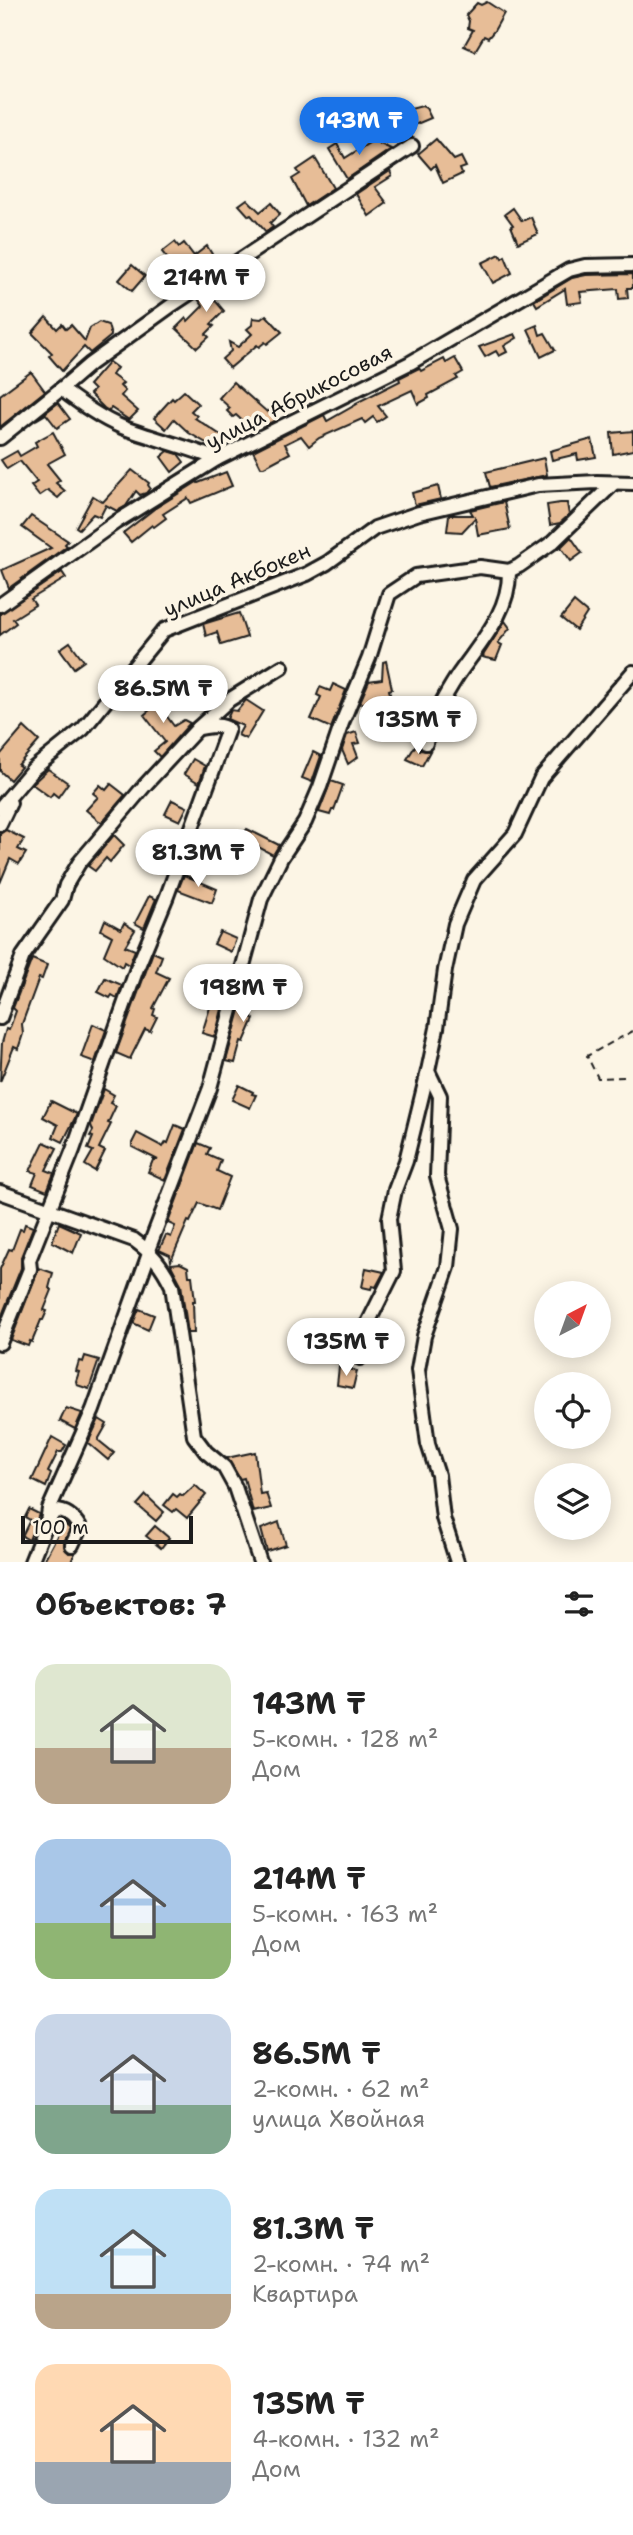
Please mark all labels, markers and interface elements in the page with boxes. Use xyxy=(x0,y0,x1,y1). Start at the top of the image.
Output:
pin: 143M ₸ xyxy=(302,97,416,157)
text: 143M ₸ xyxy=(316,105,402,135)
pin: 214M ₸ xyxy=(149,254,263,314)
text: 214M ₸ xyxy=(163,262,249,292)
street label: улица Абрикосовая xyxy=(201,338,397,456)
street label: улица Акбокен xyxy=(159,536,315,624)
pin: 86.5M ₸ xyxy=(98,666,228,725)
text: 86.5M ₸ xyxy=(114,673,212,703)
pin: 135M ₸ xyxy=(361,696,475,756)
text: 135M ₸ xyxy=(375,704,461,734)
pin: 81.3M ₸ xyxy=(133,830,263,889)
text: 81.3M ₸ xyxy=(151,837,245,867)
pin: 198M ₸ xyxy=(186,964,300,1024)
text: 198M ₸ xyxy=(199,972,287,1002)
north arrow xyxy=(534,1281,611,1358)
map controls xyxy=(534,1281,611,1540)
pin: 135M ₸ xyxy=(289,1318,403,1378)
text: 135M ₸ xyxy=(303,1326,389,1356)
button: locate xyxy=(534,1372,611,1449)
button: layers xyxy=(534,1463,611,1540)
scale bar xyxy=(21,1513,192,1545)
text: 100 m xyxy=(32,1515,89,1540)
text: Объектов: 7 xyxy=(35,1584,227,1625)
icon: filters xyxy=(560,1585,598,1623)
text: 143M ₸ xyxy=(252,1683,365,1724)
icon: home xyxy=(91,1692,175,1776)
text: 5-комн. · 128 m² xyxy=(252,1724,438,1754)
text: Дом xyxy=(252,1754,301,1784)
text: 214M ₸ xyxy=(252,1858,365,1899)
icon: home xyxy=(91,1867,175,1951)
text: 5-комн. · 163 m² xyxy=(252,1899,438,1929)
text: Дом xyxy=(252,1929,301,1959)
text: 86.5M ₸ xyxy=(252,2033,380,2074)
icon: home xyxy=(91,2042,175,2126)
text: 2-комн. · 62 m² xyxy=(252,2074,430,2104)
text: улица Хвойная xyxy=(252,2104,425,2134)
text: 81.3M ₸ xyxy=(252,2208,374,2249)
icon: home xyxy=(91,2217,175,2301)
text: 2-комн. · 74 m² xyxy=(252,2249,430,2279)
text: Квартира xyxy=(252,2279,358,2309)
text: 135M ₸ xyxy=(252,2383,364,2424)
icon: home xyxy=(91,2392,175,2476)
text: 4-комн. · 132 m² xyxy=(252,2424,440,2454)
text: Дом xyxy=(252,2454,301,2484)

